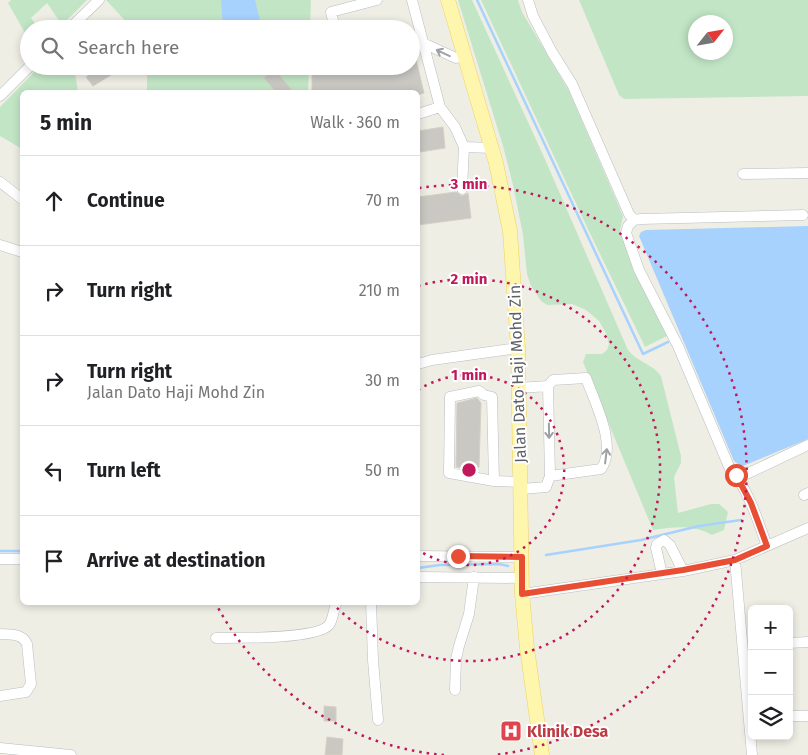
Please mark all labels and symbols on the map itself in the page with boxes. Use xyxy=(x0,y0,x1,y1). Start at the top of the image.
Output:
north arrow xyxy=(688,15,733,60)
one-way arrow xyxy=(436,47,451,57)
text: 3 min xyxy=(450,175,487,193)
text: 2 min xyxy=(451,270,487,288)
street label: Jalan Dato Haji Mohd Zin xyxy=(505,285,530,463)
text: 1 min xyxy=(451,366,487,384)
one-way arrow xyxy=(544,423,553,439)
one-way arrow xyxy=(601,448,611,464)
centre of rings xyxy=(460,461,478,479)
route start xyxy=(725,464,748,487)
route end xyxy=(447,545,470,568)
hospital icon: Klinik Desa xyxy=(499,719,523,743)
place label: Klinik Desa xyxy=(527,722,609,741)

